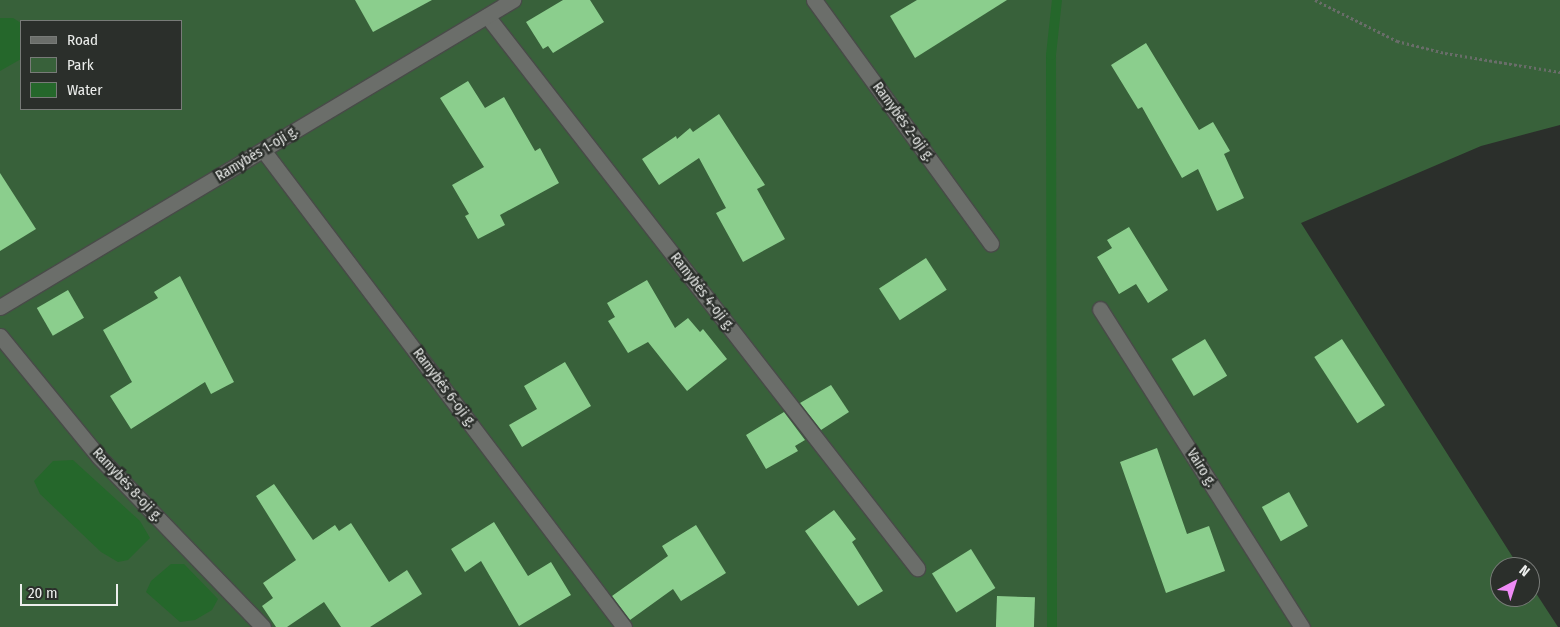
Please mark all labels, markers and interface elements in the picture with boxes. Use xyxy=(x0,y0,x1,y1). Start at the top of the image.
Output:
legend xyxy=(20,20,182,110)
text: Road xyxy=(67,31,98,49)
text: Park xyxy=(67,56,94,74)
street label: Ramybės 2-oji g. xyxy=(869,79,937,165)
text: Water xyxy=(67,81,102,99)
street label: Ramybės 1-oji g. xyxy=(213,123,301,185)
street label: Ramybės 4-oji g. xyxy=(666,250,738,334)
street label: Ramybės 6-oji g. xyxy=(409,345,479,431)
street label: Ramybės 8-oji g. xyxy=(89,445,165,525)
street label: Vairo g. xyxy=(1183,446,1219,490)
north arrow xyxy=(1490,557,1540,607)
text: N xyxy=(1516,562,1533,580)
scale bar xyxy=(22,574,120,606)
text: 20 m xyxy=(28,584,58,602)

